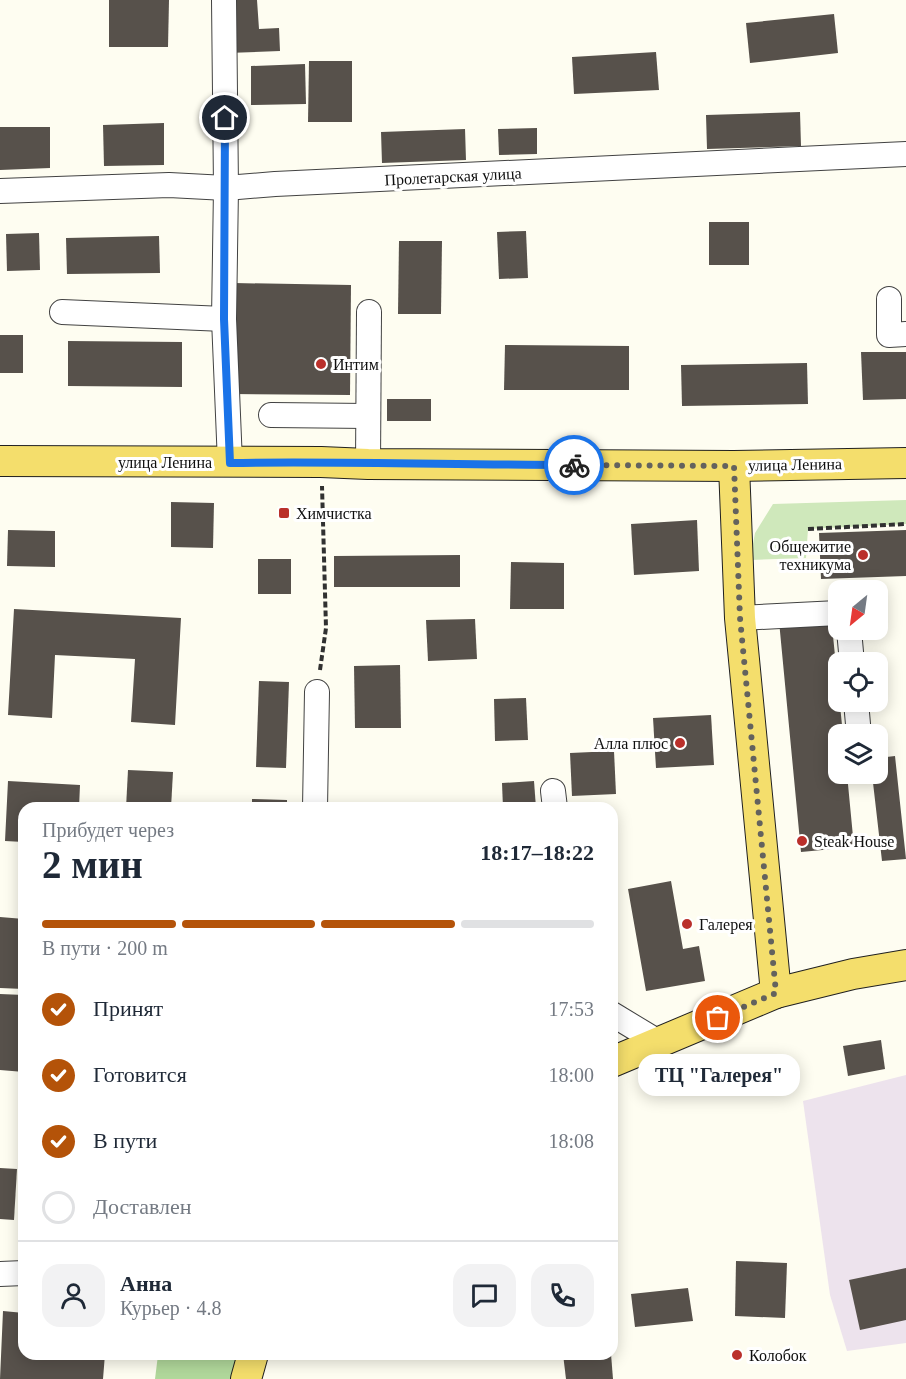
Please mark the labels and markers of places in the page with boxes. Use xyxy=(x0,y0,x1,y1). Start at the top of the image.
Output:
pin xyxy=(199,92,250,143)
place label: Интим xyxy=(333,356,379,373)
marker: Интим xyxy=(314,357,328,371)
place label: Химчистка xyxy=(296,505,372,522)
marker: Химчистка xyxy=(277,506,291,520)
place label: Общежитие техникума xyxy=(770,538,851,574)
marker: Общежитие техникума xyxy=(856,548,870,562)
place label: Алла плюс xyxy=(594,735,668,752)
marker: Алла плюс xyxy=(673,736,687,750)
place label: Steak House xyxy=(814,833,894,850)
marker: Steak House xyxy=(795,834,809,848)
place label: Галерея xyxy=(699,916,753,934)
marker: Галерея xyxy=(680,917,694,931)
pin xyxy=(692,992,743,1043)
callout: ТЦ "Галерея" xyxy=(637,1054,799,1096)
place label: Колобок xyxy=(749,1347,807,1364)
marker: Колобок xyxy=(730,1348,744,1362)

